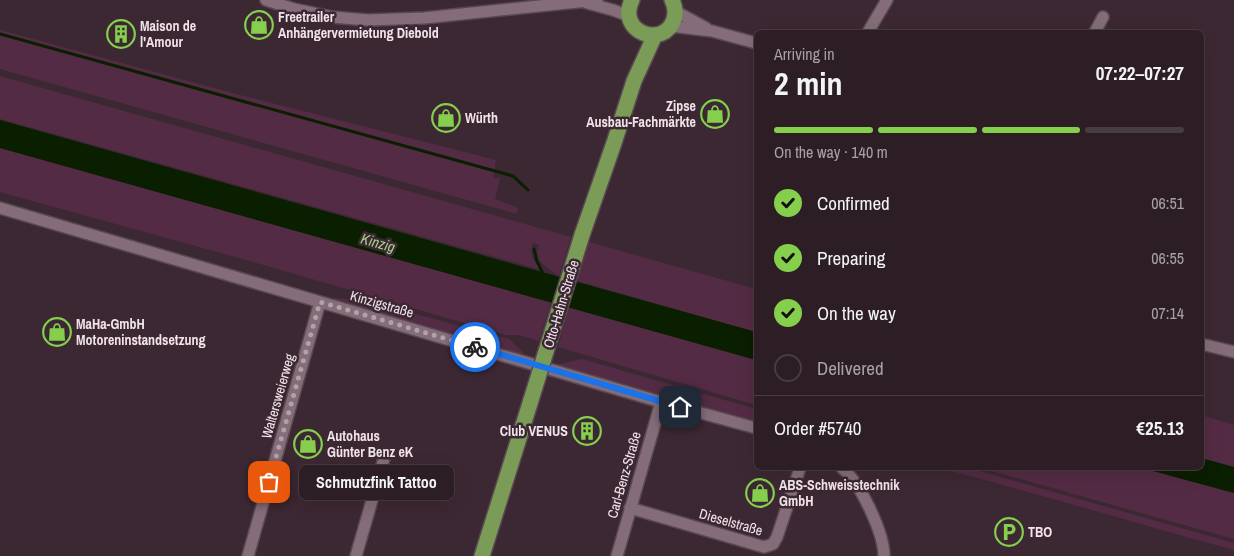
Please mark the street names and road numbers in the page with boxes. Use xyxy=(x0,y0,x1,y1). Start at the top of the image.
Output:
street label: Otto-Hahn-Straße xyxy=(539,258,583,350)
street label: Kinzigstraße xyxy=(348,286,416,322)
street label: Waltersweierweg xyxy=(257,351,299,441)
street label: Carl-Benz-Straße xyxy=(603,430,645,520)
street label: Dieselstraße xyxy=(697,504,765,540)

